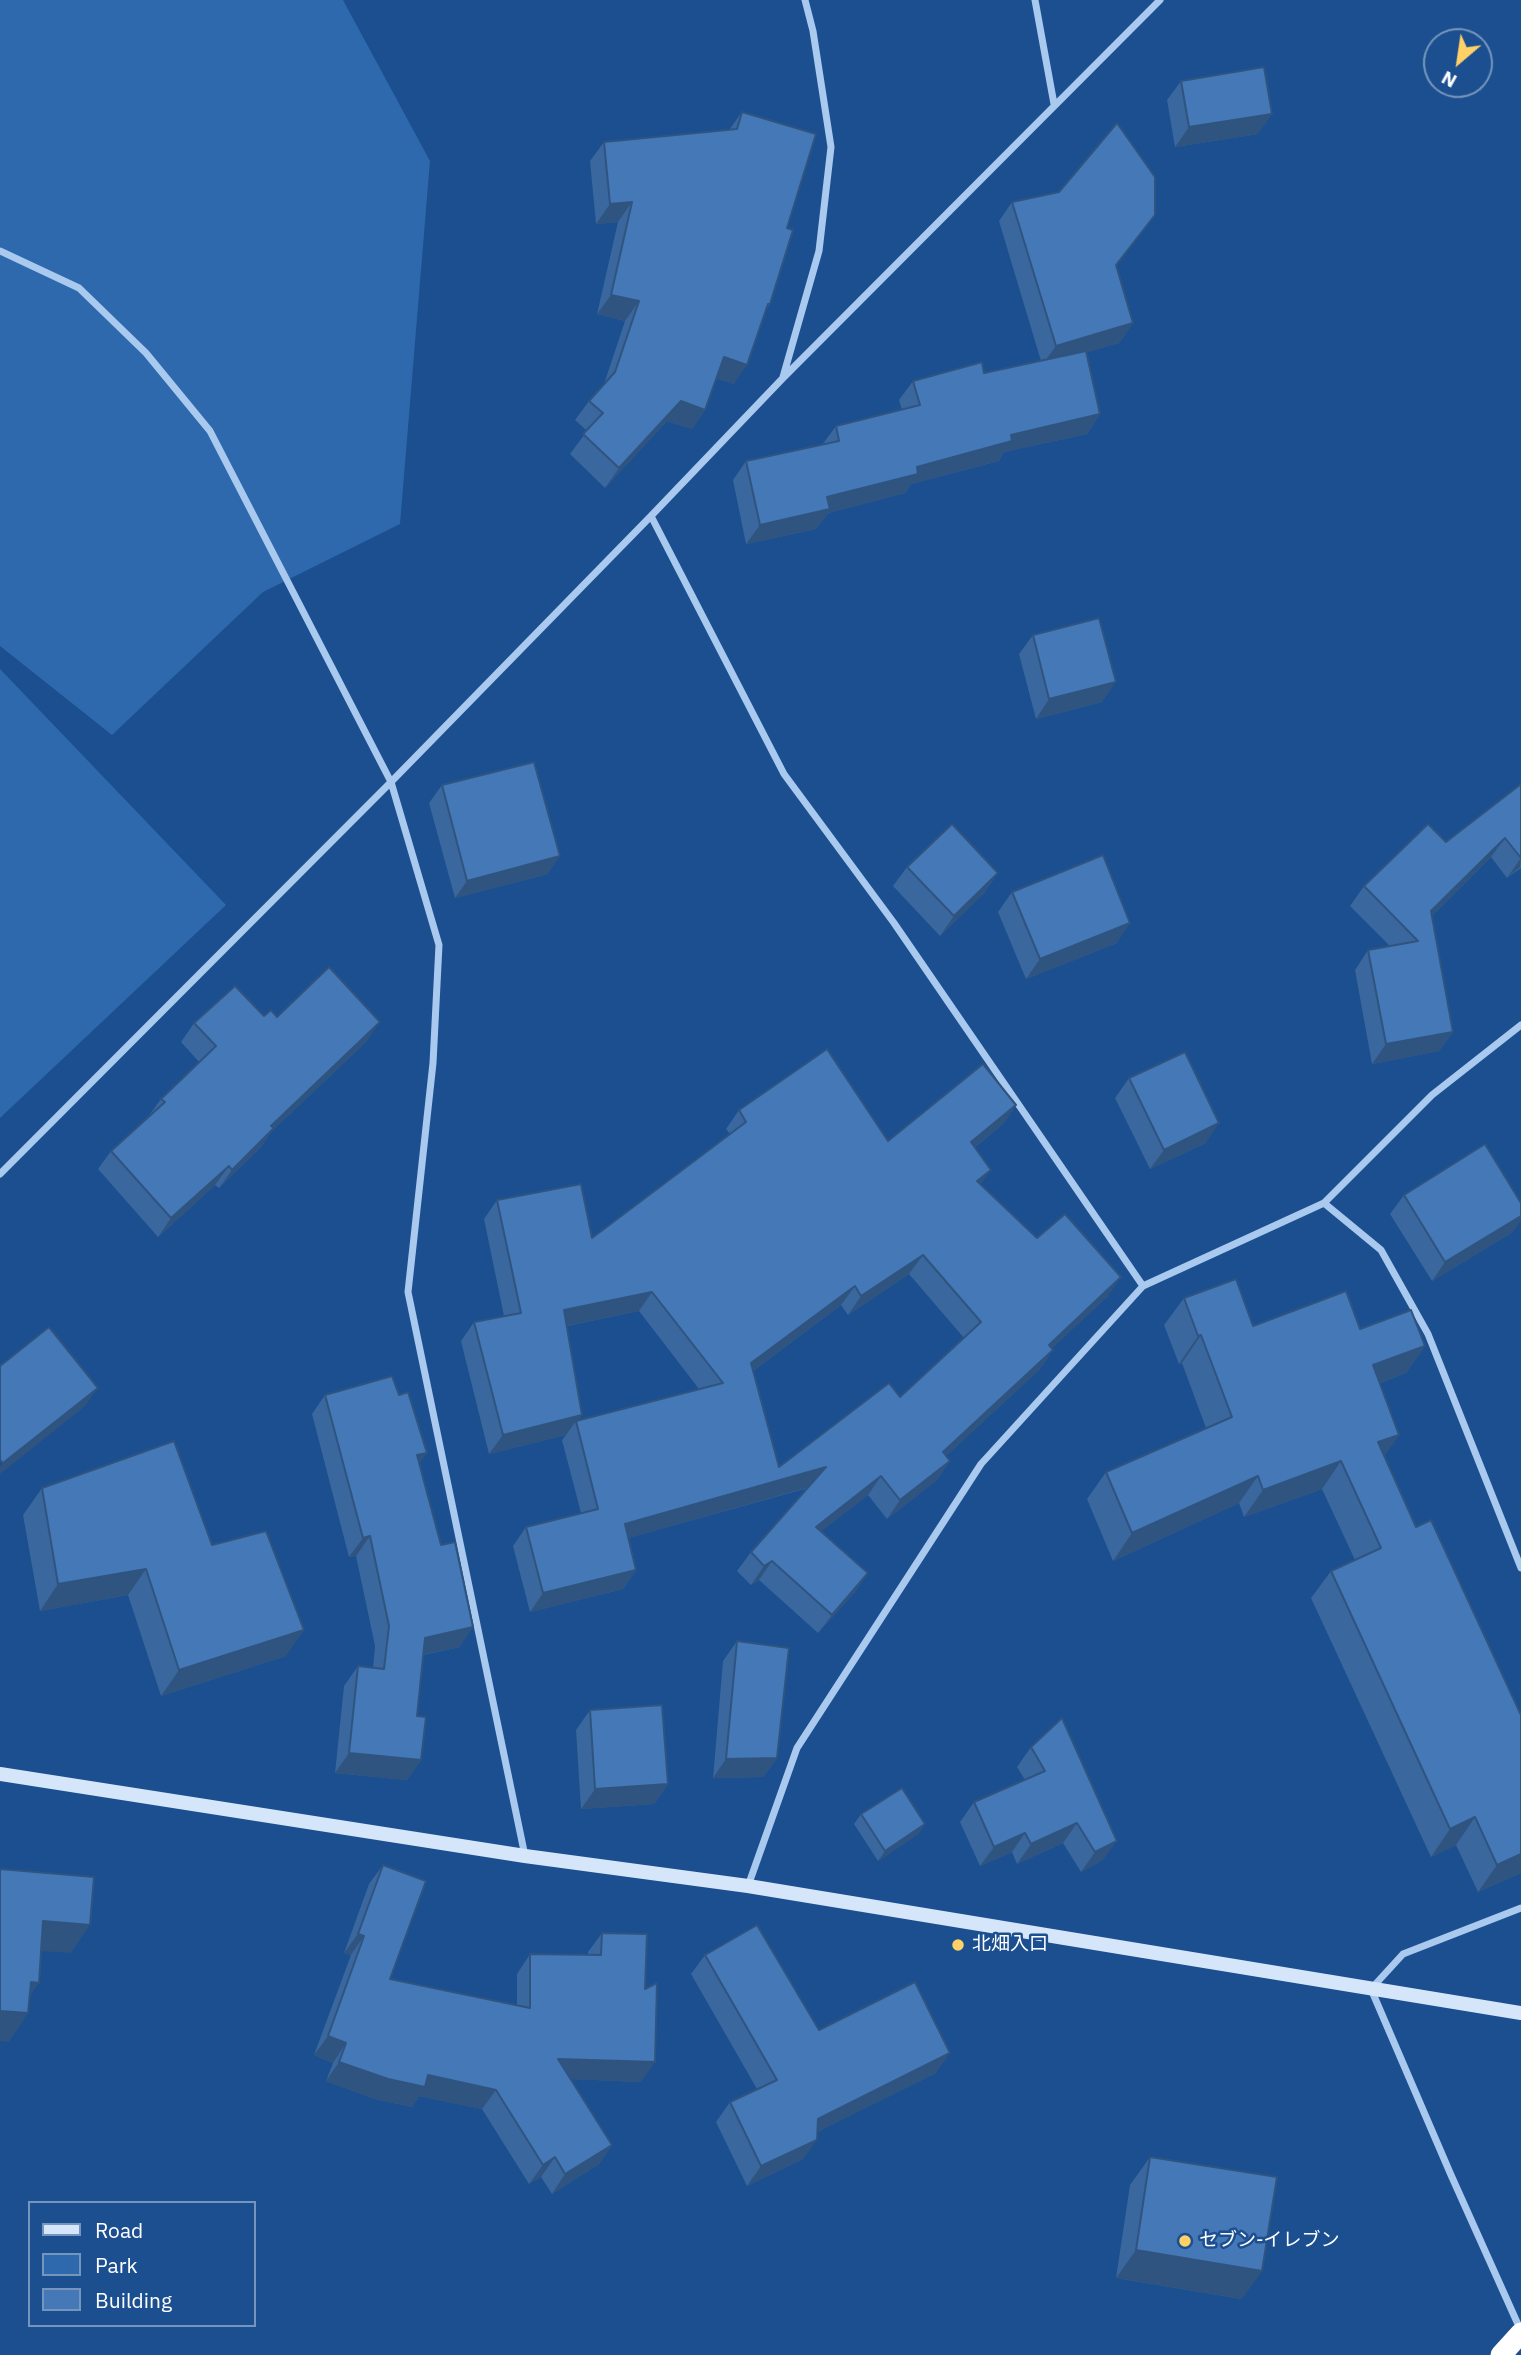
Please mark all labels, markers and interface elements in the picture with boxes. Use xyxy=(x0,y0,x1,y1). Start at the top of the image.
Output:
north arrow xyxy=(1423,28,1493,98)
text: N xyxy=(1437,66,1461,93)
place label: 北畑入口 xyxy=(972,1934,1048,1956)
marker: 北畑入口 xyxy=(950,1937,966,1953)
legend xyxy=(28,2201,256,2327)
text: Road xyxy=(95,2216,143,2244)
place label: セブン-イレブン xyxy=(1199,2230,1340,2252)
marker: セブン-イレブン xyxy=(1177,2233,1193,2249)
text: Park xyxy=(95,2251,138,2279)
text: Building xyxy=(95,2286,172,2314)

